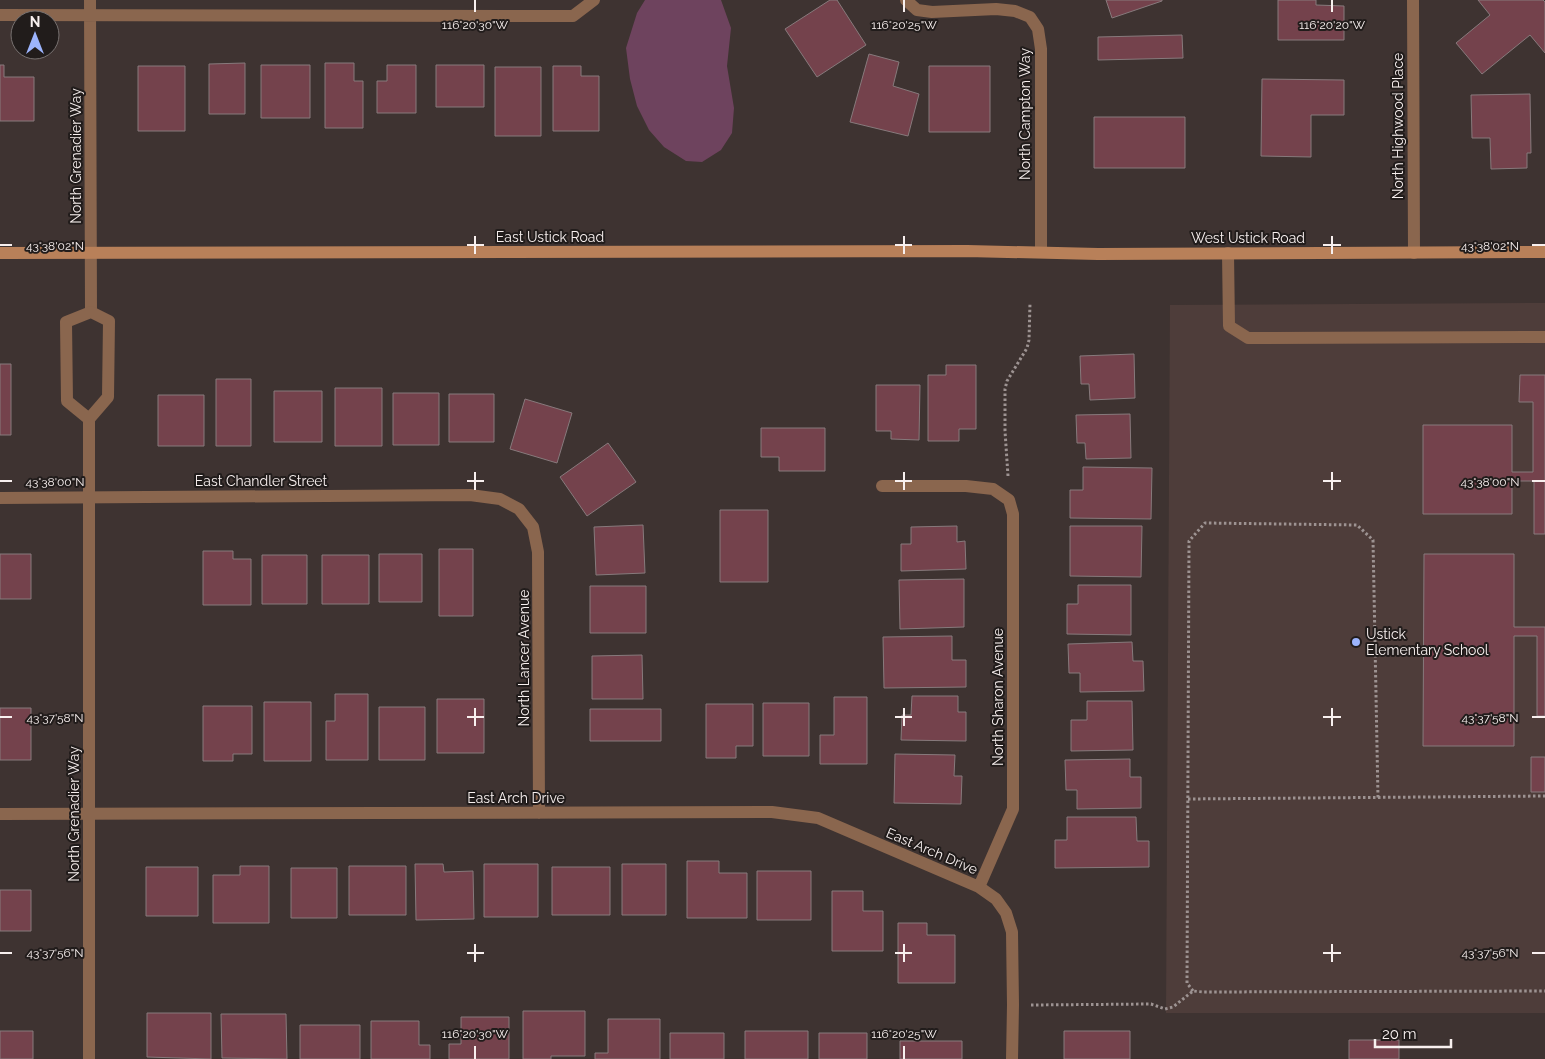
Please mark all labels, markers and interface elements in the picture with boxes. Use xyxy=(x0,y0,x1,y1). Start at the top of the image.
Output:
north arrow xyxy=(10,10,60,60)
text: N xyxy=(30,14,40,30)
text: 116°20'30"W xyxy=(442,18,509,32)
text: 116°20'25"W xyxy=(871,18,937,32)
text: 116°20'20"W xyxy=(1299,18,1366,32)
street label: North Campton Way xyxy=(1017,48,1033,180)
street label: North Highwood Place xyxy=(1390,53,1406,199)
street label: North Grenadier Way xyxy=(68,88,84,224)
street label: East Ustick Road xyxy=(496,229,604,245)
street label: West Ustick Road xyxy=(1191,230,1305,246)
text: 43°38'02"N xyxy=(26,239,84,253)
text: 43°38'02"N xyxy=(1461,239,1519,253)
street label: East Chandler Street xyxy=(195,473,328,489)
text: 43°38'00"N xyxy=(26,475,84,489)
text: 43°38'00"N xyxy=(1461,475,1519,489)
street label: North Lancer Avenue xyxy=(516,590,532,727)
place label: Ustick Elementary School xyxy=(1366,626,1489,658)
street label: North Sharon Avenue xyxy=(990,628,1006,766)
marker: Ustick Elementary School xyxy=(1350,636,1362,648)
text: 43°37'58"N xyxy=(27,711,84,725)
text: 43°37'58"N xyxy=(1462,711,1519,725)
street label: North Grenadier Way xyxy=(66,746,82,882)
street label: East Arch Drive xyxy=(467,790,565,806)
street label: East Arch Drive xyxy=(884,825,980,877)
text: 43°37'56"N xyxy=(26,946,84,960)
text: 43°37'56"N xyxy=(1461,946,1519,960)
scale bar xyxy=(1375,1016,1451,1048)
text: 20 m xyxy=(1382,1025,1417,1043)
text: 116°20'30"W xyxy=(442,1027,509,1041)
text: 116°20'25"W xyxy=(871,1027,937,1041)

